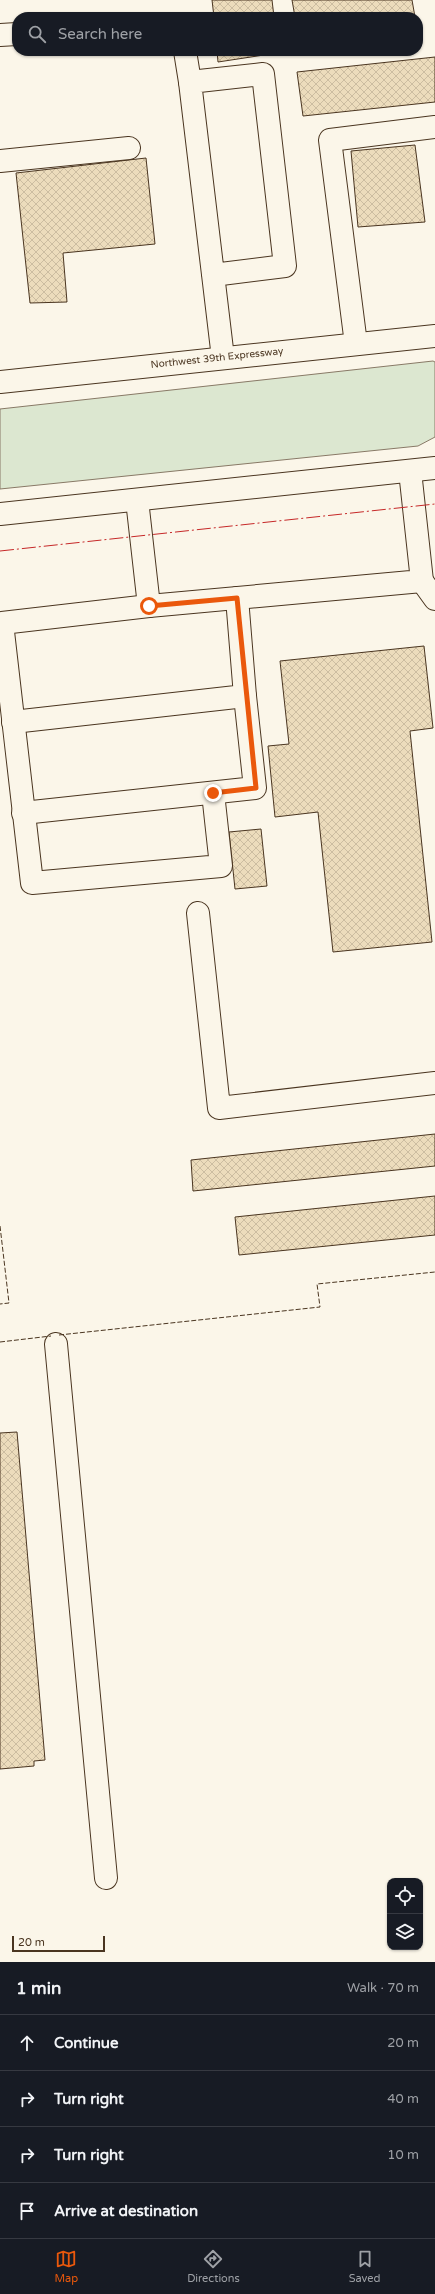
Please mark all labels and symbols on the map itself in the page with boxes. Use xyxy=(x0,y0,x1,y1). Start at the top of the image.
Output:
street label: Northwest 39th Expressway xyxy=(150,345,284,371)
route start xyxy=(140,597,158,615)
route end xyxy=(204,784,222,802)
scale bar xyxy=(12,1934,105,1953)

